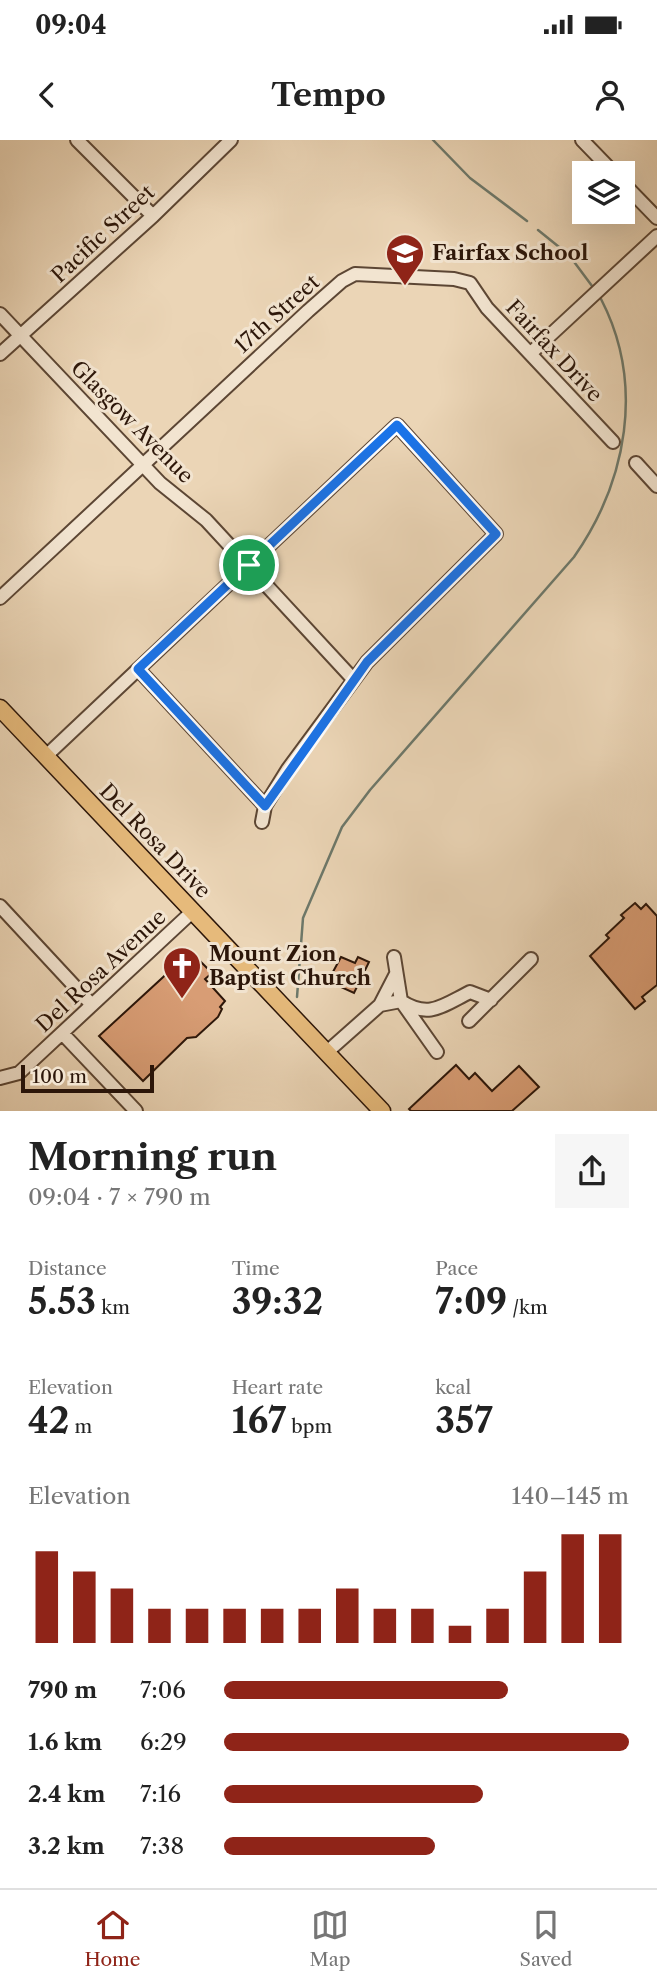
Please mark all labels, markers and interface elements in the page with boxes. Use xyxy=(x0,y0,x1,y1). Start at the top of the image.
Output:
text: 09:04 xyxy=(35,9,107,41)
text: Tempo xyxy=(271,75,386,114)
icon: back xyxy=(28,76,66,114)
icon: person xyxy=(591,76,629,114)
map controls xyxy=(572,161,635,224)
button: layers xyxy=(572,161,635,224)
street label: Pacific Street xyxy=(46,179,160,288)
school or university icon: Fairfax School xyxy=(384,232,426,287)
place label: Fairfax School xyxy=(432,240,588,265)
street label: 17th Street xyxy=(229,269,324,358)
street label: Fairfax Drive xyxy=(501,295,608,407)
street label: Glasgow Avenue xyxy=(66,355,199,488)
pin xyxy=(219,535,279,595)
icon: arrive xyxy=(230,546,268,584)
street label: Del Rosa Drive xyxy=(95,778,216,903)
street label: Del Rosa Avenue xyxy=(31,904,171,1037)
place label: Mount Zion Baptist Church xyxy=(209,941,372,990)
church icon: Mount Zion Baptist Church xyxy=(161,945,203,1000)
scale bar xyxy=(21,1062,154,1094)
text: 100 m xyxy=(32,1065,87,1088)
text: Morning run xyxy=(28,1133,277,1180)
button: share xyxy=(555,1134,629,1208)
text: 09:04 · 7 × 790 m xyxy=(28,1183,211,1211)
text: Distance xyxy=(28,1257,107,1280)
text: Time xyxy=(232,1257,280,1280)
text: Pace xyxy=(435,1257,478,1280)
text: 5.53 xyxy=(28,1280,96,1323)
text: 39:32 xyxy=(232,1280,323,1323)
text: 7:09 xyxy=(435,1280,507,1323)
text: km xyxy=(96,1296,130,1319)
text: /km xyxy=(507,1296,548,1319)
text: Elevation xyxy=(28,1376,113,1399)
text: Heart rate xyxy=(232,1376,323,1399)
text: kcal xyxy=(435,1376,471,1399)
text: 42 xyxy=(28,1399,69,1442)
text: 167 xyxy=(232,1399,286,1442)
text: 357 xyxy=(435,1399,493,1442)
text: m xyxy=(69,1415,92,1438)
text: bpm xyxy=(286,1415,332,1438)
text: Elevation xyxy=(28,1482,131,1510)
text: 140–145 m xyxy=(512,1482,629,1510)
text: 790 m xyxy=(28,1676,97,1704)
text: 7:06 xyxy=(140,1676,186,1704)
text: 1.6 km xyxy=(28,1728,102,1756)
text: 6:29 xyxy=(140,1728,187,1756)
text: 2.4 km xyxy=(28,1780,105,1808)
text: 7:16 xyxy=(140,1780,181,1808)
text: 3.2 km xyxy=(28,1832,105,1860)
text: 7:38 xyxy=(140,1832,184,1860)
tab: Home xyxy=(85,1906,140,1971)
tab: Map xyxy=(310,1906,350,1971)
tab: Saved xyxy=(520,1906,572,1971)

